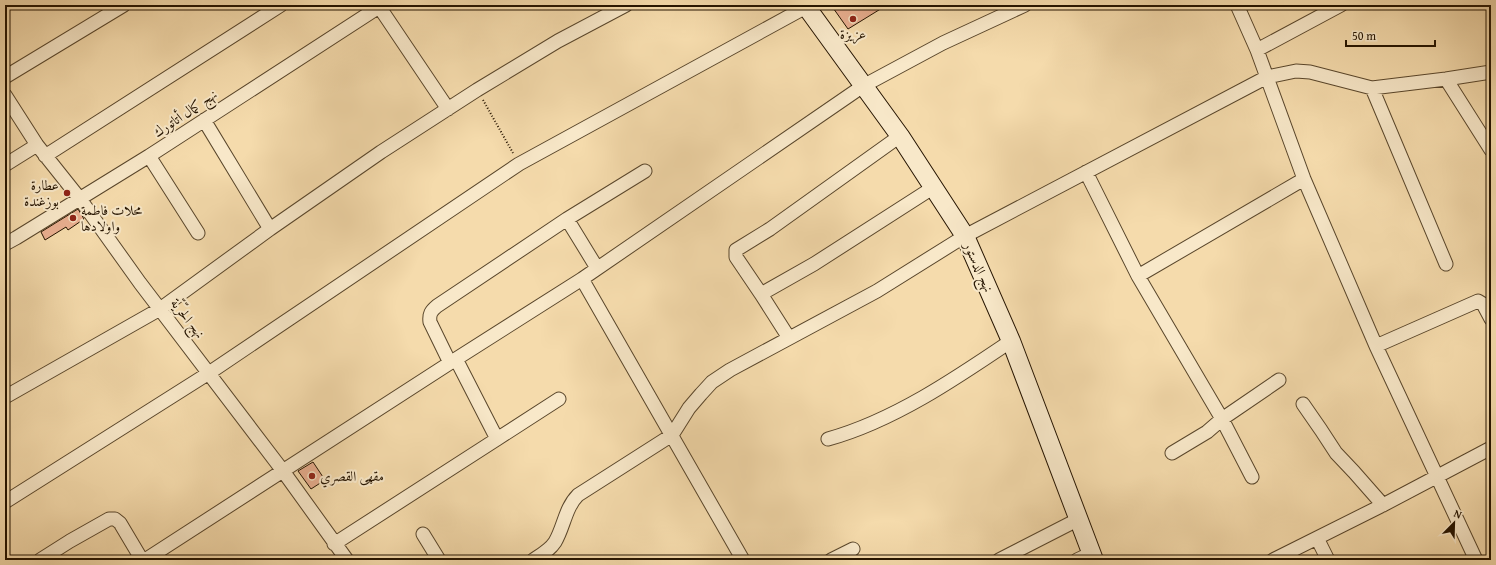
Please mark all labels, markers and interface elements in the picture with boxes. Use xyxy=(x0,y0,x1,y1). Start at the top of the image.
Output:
marker: عزيزة xyxy=(848,14,858,24)
scale bar xyxy=(1346,22,1435,48)
place label: عزيزة xyxy=(840,24,866,44)
text: 50 m xyxy=(1352,27,1376,44)
street label: نهج كمال أتاتورك xyxy=(149,84,223,144)
place label: عطارة بوزغندة xyxy=(24,175,59,211)
marker: عطارة بوزغندة xyxy=(62,188,72,198)
place label: محلات فاطمة واولادها xyxy=(81,200,143,236)
marker: محلات فاطمة واولادها xyxy=(68,213,78,223)
street label: نهج الدستور xyxy=(956,237,999,297)
street label: نهج الحرّيّة xyxy=(164,294,210,344)
place label: مقهى القصري xyxy=(320,466,384,488)
marker: مقهى القصري xyxy=(307,471,317,481)
north arrow xyxy=(1434,503,1474,543)
text: N xyxy=(1451,505,1465,523)

